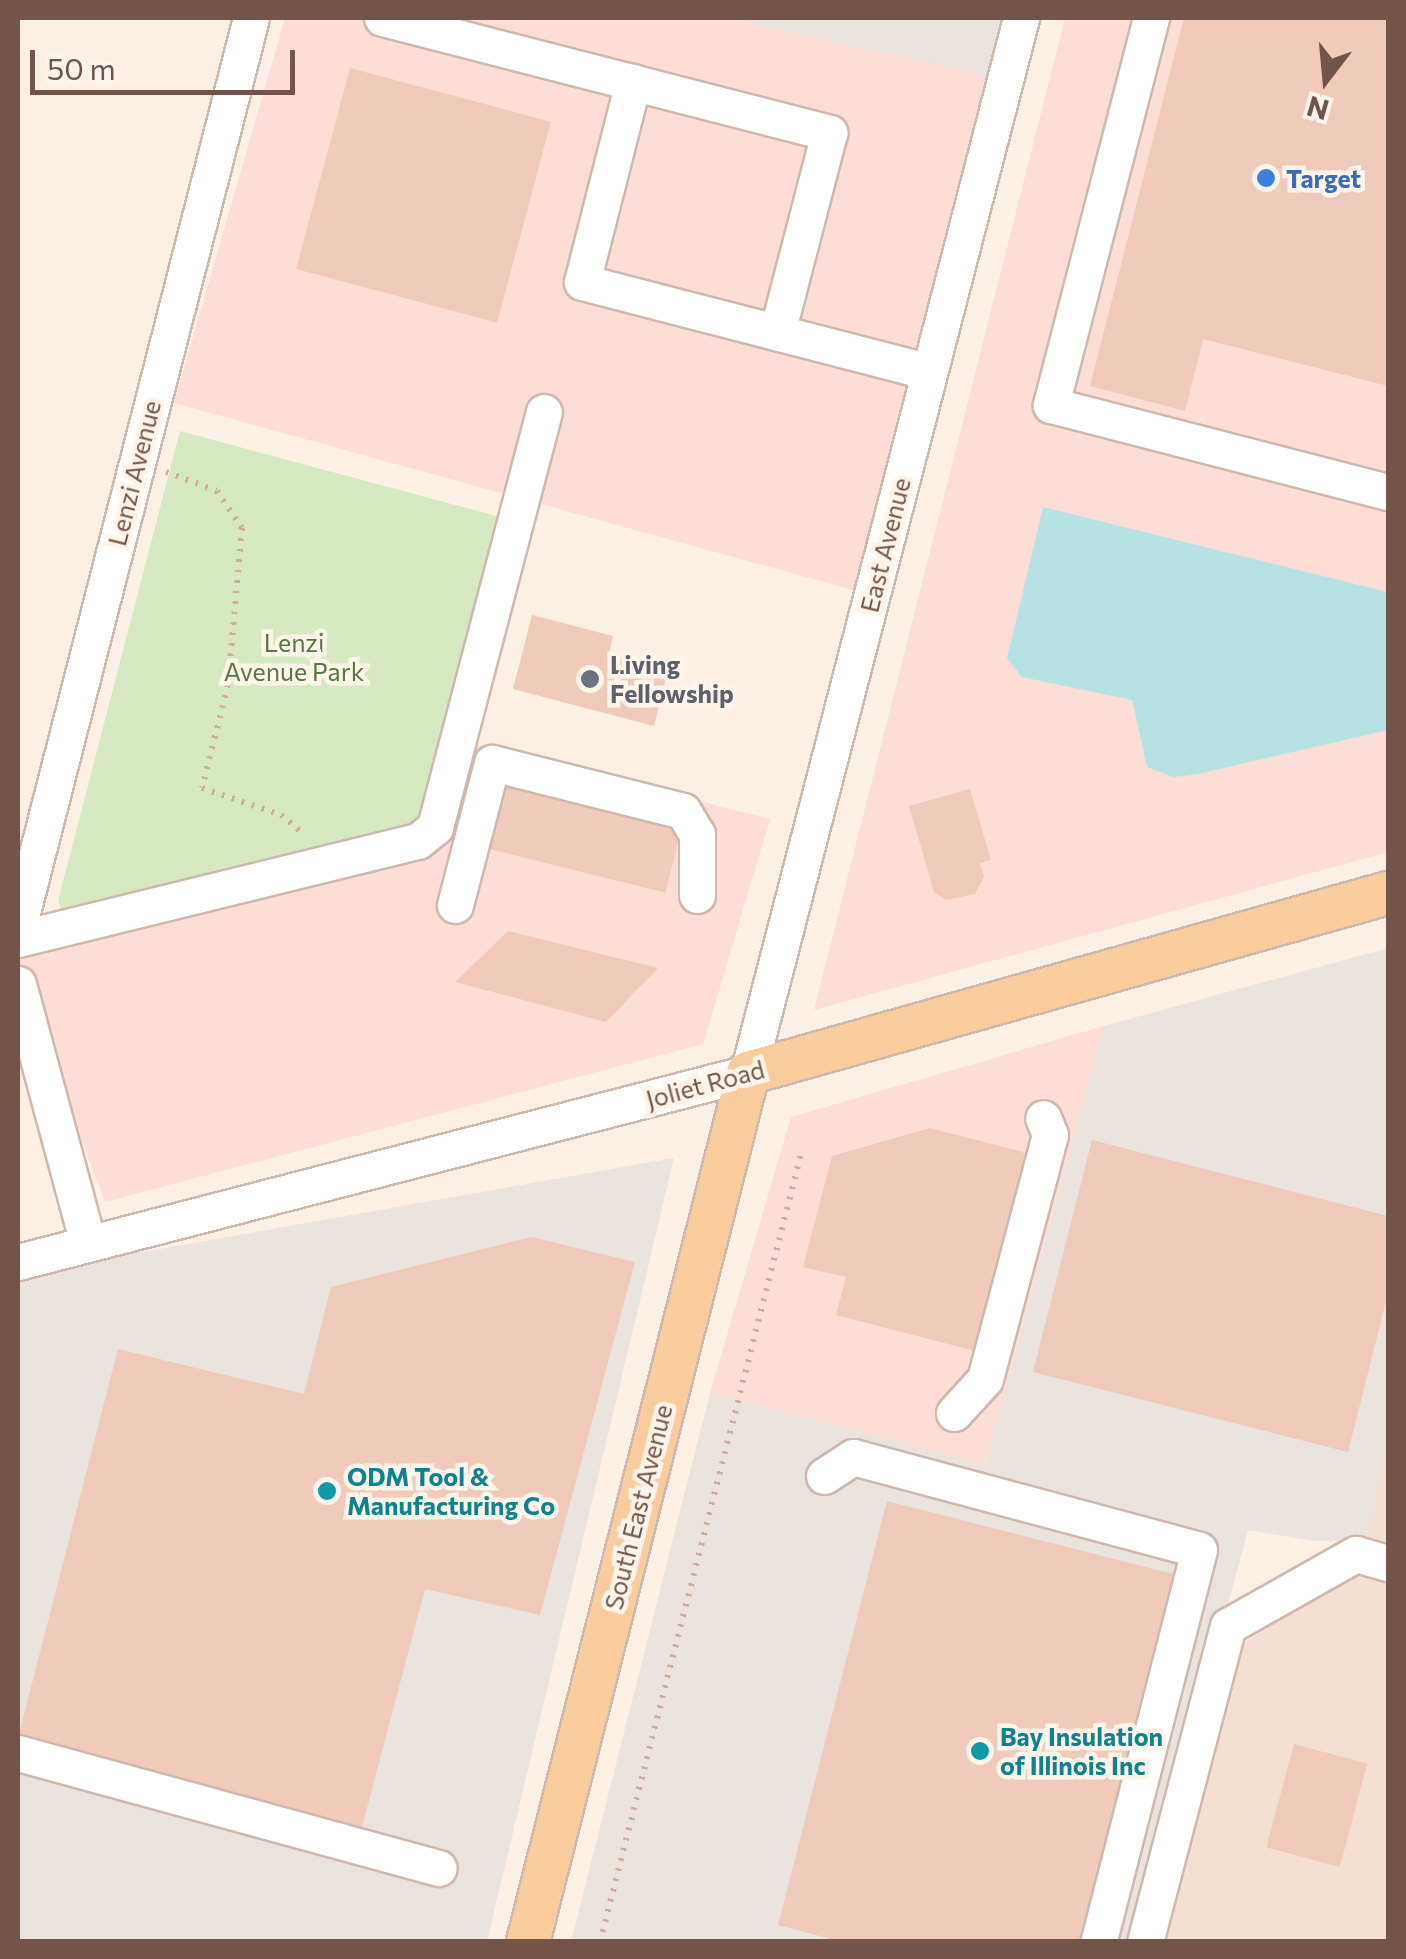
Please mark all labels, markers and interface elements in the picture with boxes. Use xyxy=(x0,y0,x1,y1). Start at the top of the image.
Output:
scale bar xyxy=(35,30,300,92)
north arrow xyxy=(1276,30,1376,130)
text: 50 m xyxy=(47,49,116,86)
text: N xyxy=(1303,90,1333,128)
place label: Target xyxy=(1286,163,1361,193)
marker: Target xyxy=(1255,167,1277,189)
street label: Lenzi Avenue xyxy=(101,397,167,549)
street label: East Avenue xyxy=(854,475,916,615)
park label: Lenzi Avenue Park xyxy=(224,628,364,687)
place label: Living Fellowship xyxy=(610,650,734,709)
marker: Living Fellowship xyxy=(579,668,601,690)
street label: Joliet Road xyxy=(642,1054,768,1114)
street label: South East Avenue xyxy=(598,1401,678,1613)
place label: ODM Tool & Manufacturing Co xyxy=(347,1462,555,1521)
marker: ODM Tool & Manufacturing Co xyxy=(316,1480,338,1502)
place label: Bay Insulation of Illinois Inc xyxy=(1000,1722,1163,1781)
marker: Bay Insulation of Illinois Inc xyxy=(969,1740,991,1762)

